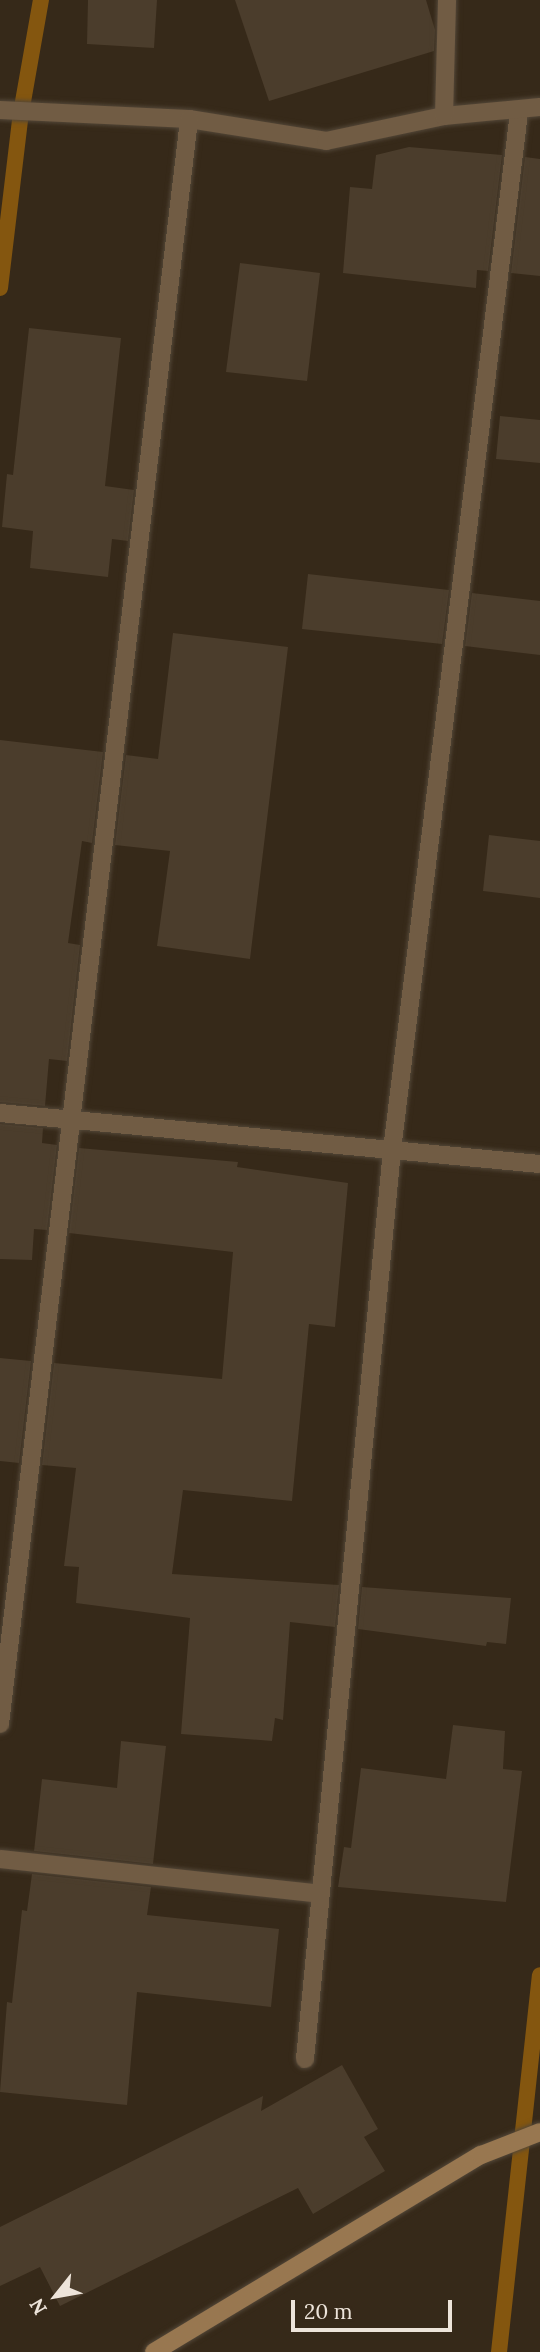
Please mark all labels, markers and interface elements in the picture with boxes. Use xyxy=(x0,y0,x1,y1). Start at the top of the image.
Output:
north arrow xyxy=(21,2261,91,2331)
scale bar xyxy=(295,2286,456,2330)
text: N xyxy=(24,2294,52,2319)
text: 20 m xyxy=(304,2298,353,2325)

